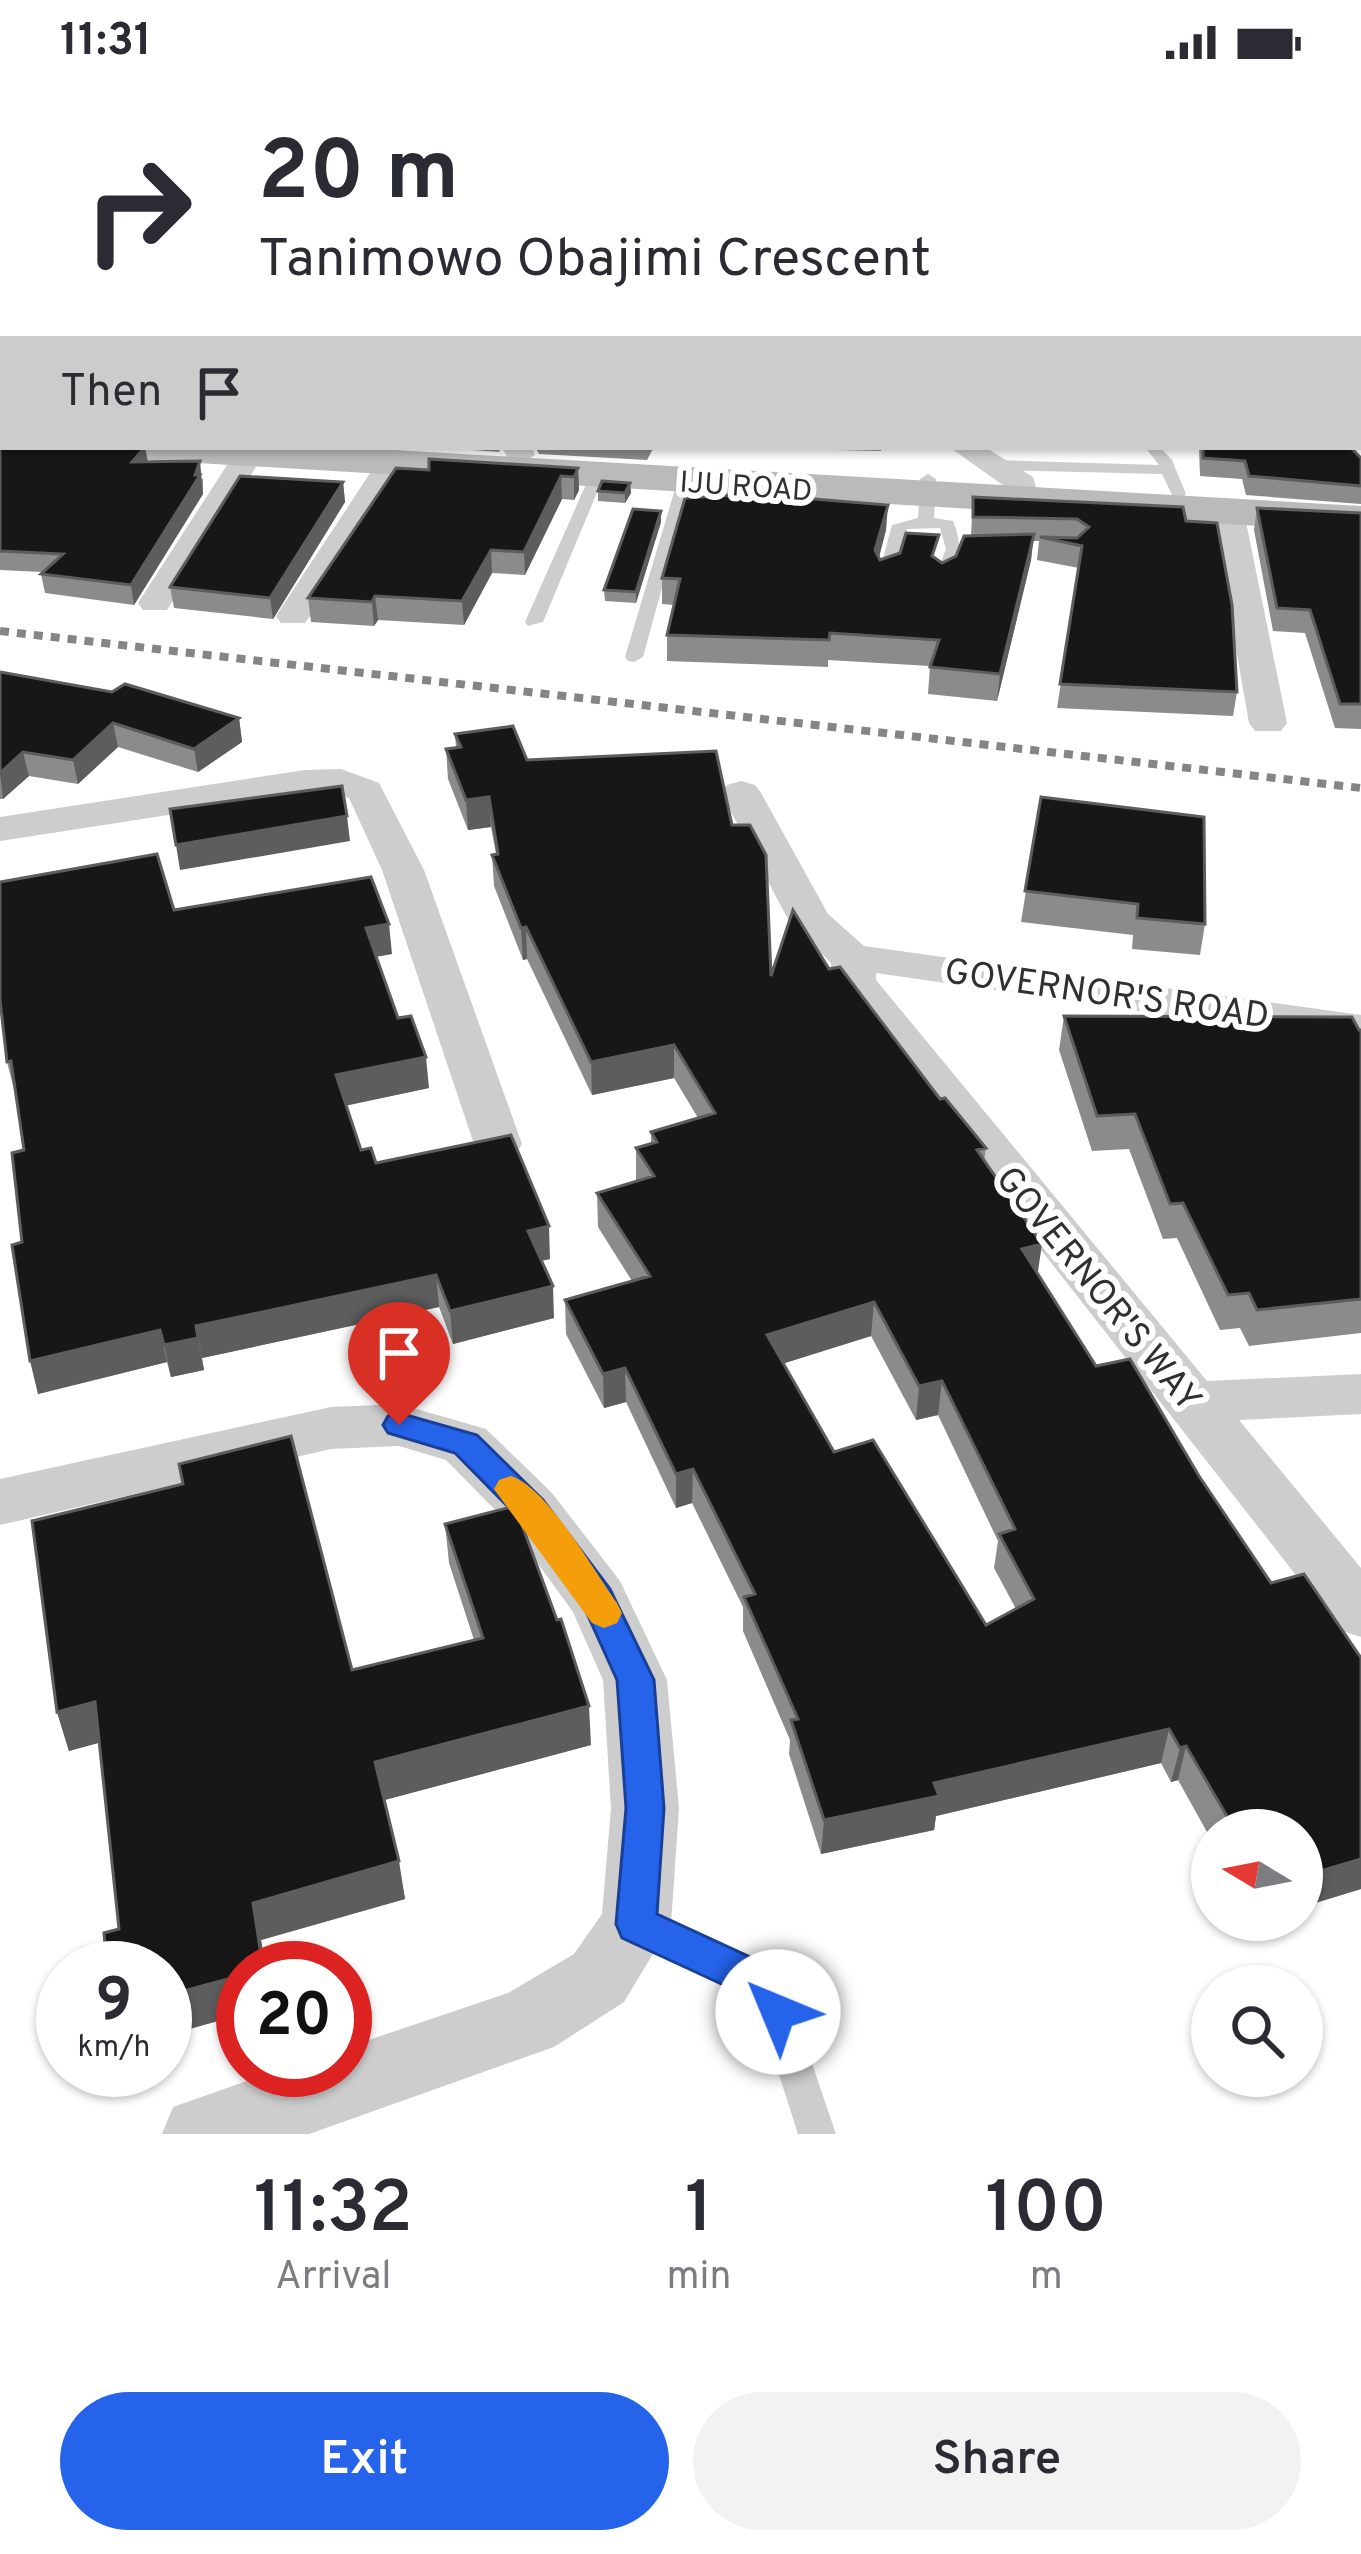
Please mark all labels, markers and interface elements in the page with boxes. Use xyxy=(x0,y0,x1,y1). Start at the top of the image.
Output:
text: 11:31 xyxy=(60,14,152,71)
text: 20 m xyxy=(258,123,459,229)
icon: right xyxy=(60,132,216,288)
text: Tanimowo Obajimi Crescent xyxy=(258,227,931,296)
icon: arrive xyxy=(186,360,252,426)
text: Then xyxy=(60,365,162,422)
street label: IJU ROAD xyxy=(678,465,813,512)
street label: GOVERNOR'S ROAD xyxy=(941,950,1272,1042)
street label: GOVERNOR'S WAY xyxy=(984,1158,1210,1423)
pin xyxy=(348,1302,450,1425)
icon: arrive xyxy=(366,1320,432,1386)
north arrow xyxy=(1191,1809,1323,1941)
map controls xyxy=(1191,1809,1323,2097)
speed limit sign: 20 xyxy=(216,1941,372,2097)
position arrow xyxy=(715,1949,841,2075)
button: search xyxy=(1191,1965,1323,2097)
text: 9 xyxy=(96,1966,132,2042)
text: km/h xyxy=(78,2030,150,2067)
text: 11:32 xyxy=(254,2166,413,2258)
text: 1 xyxy=(685,2166,713,2258)
text: 100 xyxy=(985,2166,1107,2258)
text: Arrival xyxy=(275,2254,391,2303)
text: min xyxy=(667,2254,731,2303)
text: m xyxy=(1030,2254,1063,2303)
button: Exit xyxy=(60,2392,669,2530)
button: Share xyxy=(693,2392,1301,2530)

